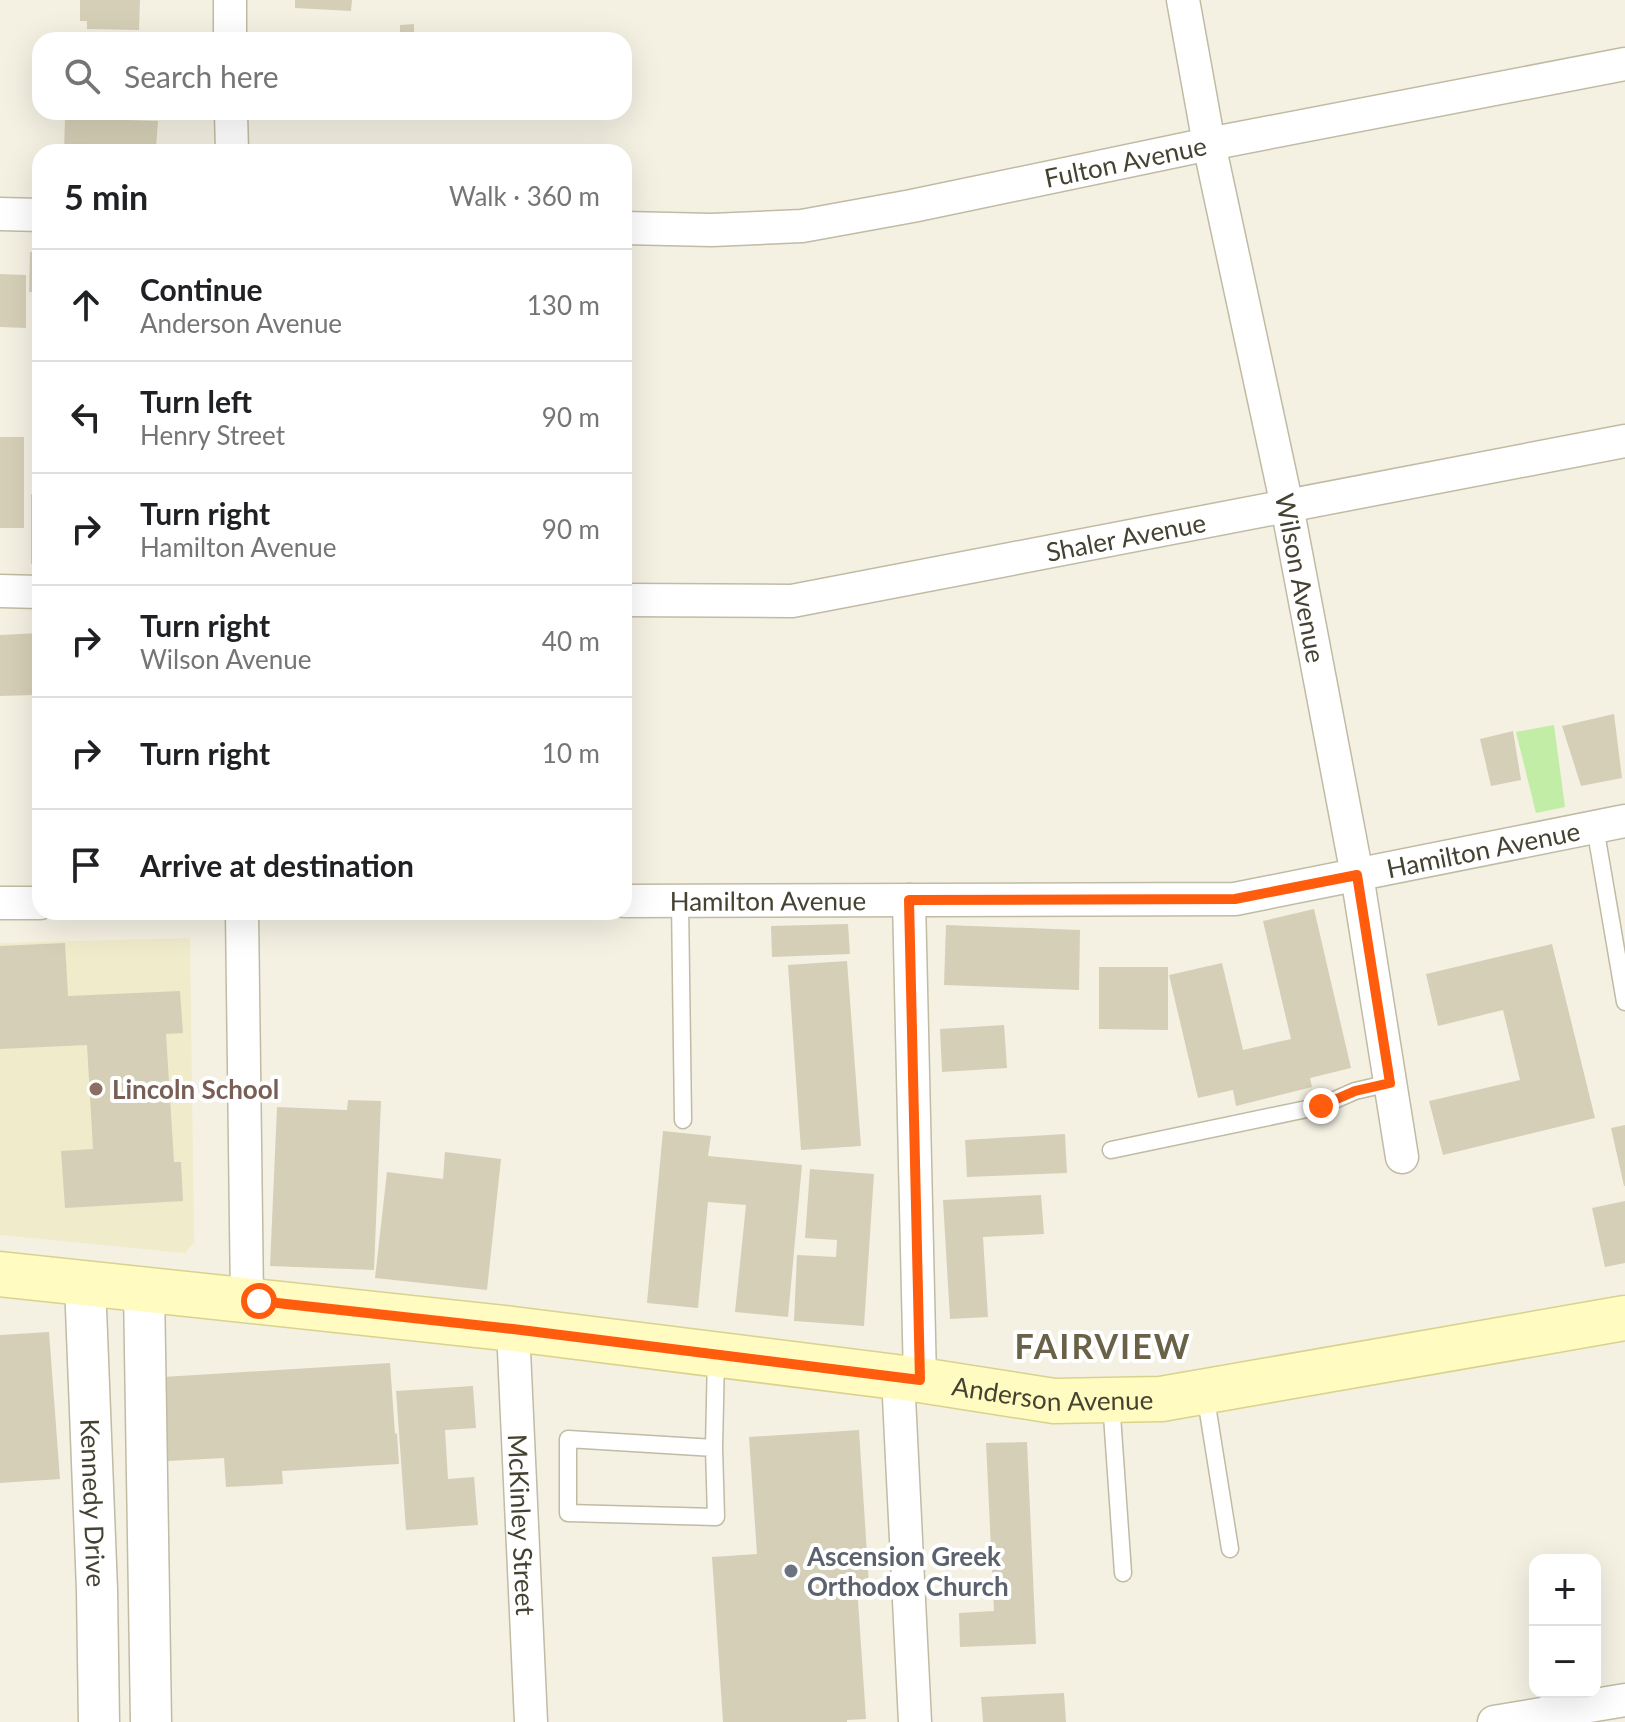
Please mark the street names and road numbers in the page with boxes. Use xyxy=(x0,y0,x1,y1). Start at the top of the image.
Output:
street label: Fulton Avenue xyxy=(1042,129,1209,194)
street label: Wilson Avenue xyxy=(1269,491,1332,665)
street label: Shaler Avenue xyxy=(1043,506,1208,568)
street label: Hamilton Avenue xyxy=(1384,814,1583,884)
street label: Hamilton Avenue xyxy=(670,884,866,917)
street label: Anderson Avenue xyxy=(950,1369,1154,1417)
street label: Kennedy Drive xyxy=(74,1418,113,1588)
street label: McKinley Street xyxy=(502,1433,542,1617)

